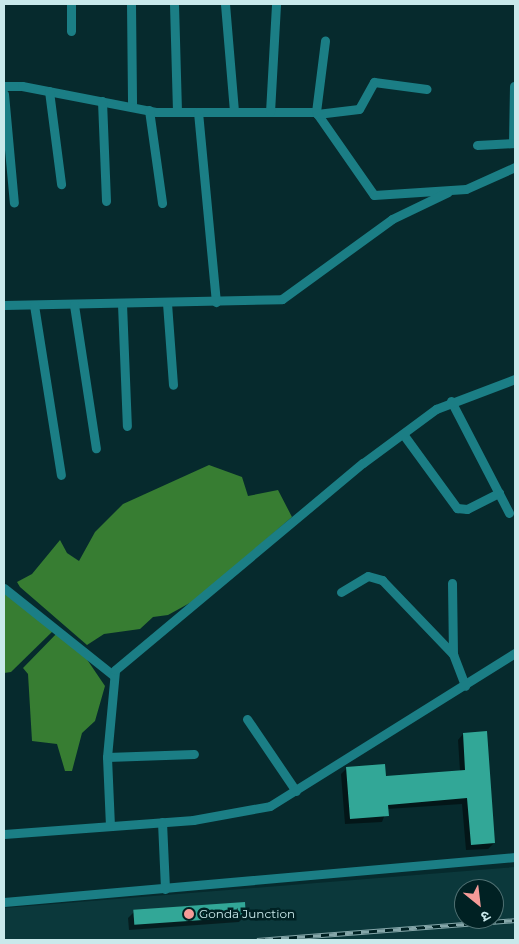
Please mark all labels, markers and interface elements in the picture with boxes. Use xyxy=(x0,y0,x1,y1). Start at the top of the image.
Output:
north arrow xyxy=(454,879,504,929)
text: उ xyxy=(478,906,494,926)
place label: Gonda Junction xyxy=(199,907,295,921)
marker: Gonda Junction xyxy=(183,908,195,920)

